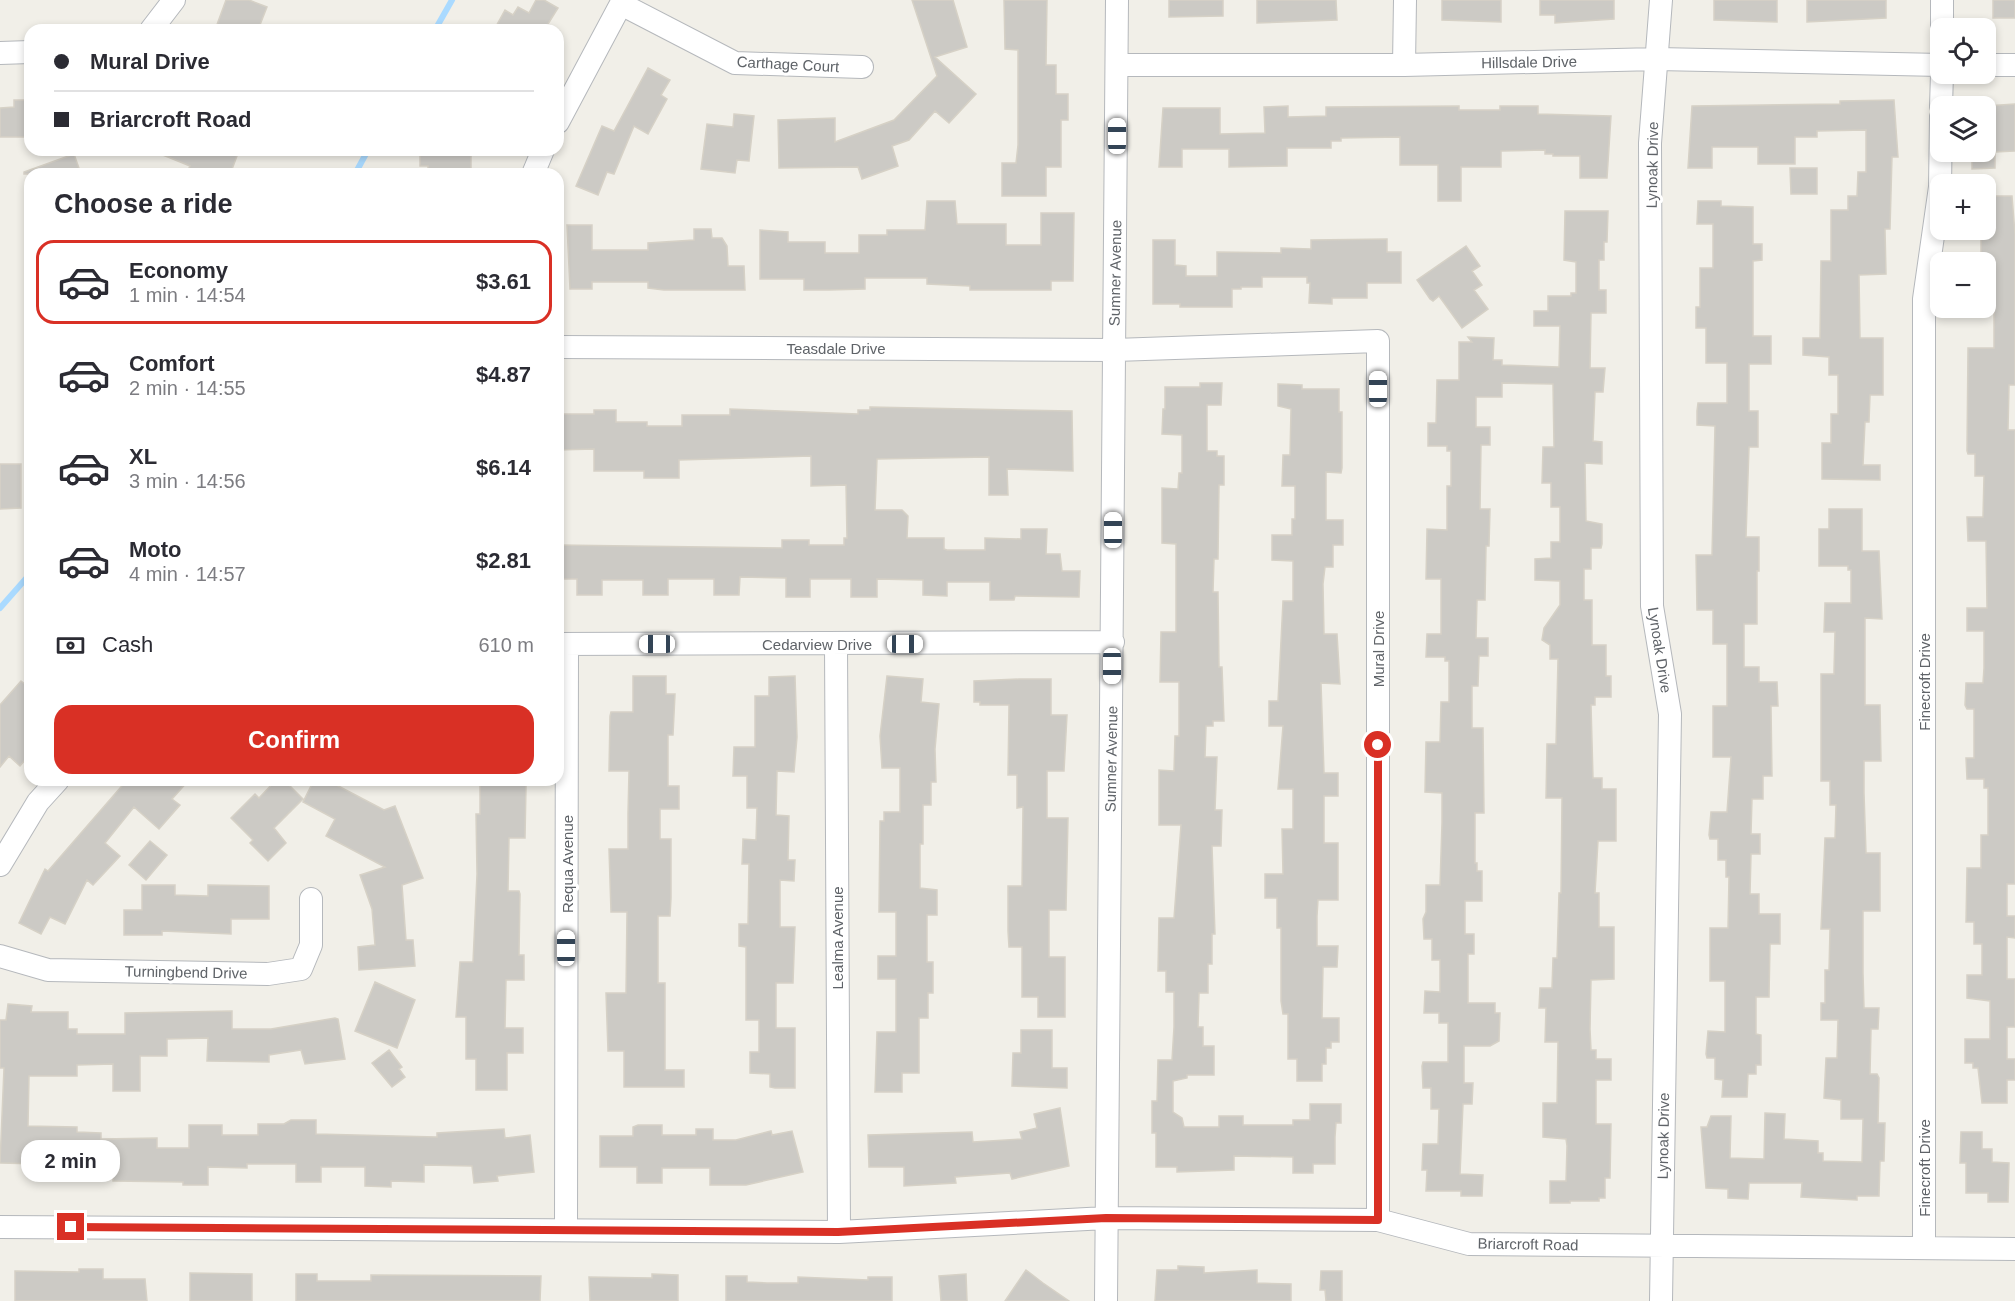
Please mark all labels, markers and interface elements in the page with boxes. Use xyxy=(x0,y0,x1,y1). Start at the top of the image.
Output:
map controls xyxy=(1930,18,1996,318)
button: locate xyxy=(1930,18,1996,84)
text: Mural Drive xyxy=(90,49,210,74)
street label: Carthage Court xyxy=(736,53,840,75)
street label: Hillsdale Drive xyxy=(1481,53,1577,71)
button: layers xyxy=(1930,96,1996,162)
text: Briarcroft Road xyxy=(90,107,251,132)
car xyxy=(1108,118,1126,154)
street label: Lynoak Drive xyxy=(1643,121,1661,209)
button: + xyxy=(1930,174,1996,240)
text: Choose a ride xyxy=(54,189,233,219)
street label: Sumner Avenue xyxy=(1106,220,1124,326)
button: − xyxy=(1930,252,1996,318)
icon: car xyxy=(57,255,111,309)
text: Economy xyxy=(129,258,228,283)
text: $3.61 xyxy=(476,269,531,294)
text: 1 min · 14:54 xyxy=(129,284,246,306)
street label: Teasdale Drive xyxy=(786,340,886,357)
icon: car xyxy=(57,348,111,402)
text: Comfort xyxy=(129,351,215,376)
text: $4.87 xyxy=(476,362,531,387)
car xyxy=(1369,371,1387,407)
text: 2 min · 14:55 xyxy=(129,377,246,399)
icon: car xyxy=(57,441,111,495)
text: XL xyxy=(129,444,157,469)
text: $6.14 xyxy=(476,455,531,480)
text: 3 min · 14:56 xyxy=(129,470,246,492)
car xyxy=(1104,512,1122,548)
icon: car xyxy=(57,534,111,588)
text: Moto xyxy=(129,537,182,562)
text: $2.81 xyxy=(476,548,531,573)
text: 4 min · 14:57 xyxy=(129,563,246,585)
street label: Lynoak Drive xyxy=(1645,606,1675,694)
street label: Mural Drive xyxy=(1370,611,1387,687)
icon: cash xyxy=(54,629,87,662)
text: Cash xyxy=(102,632,153,657)
street label: Finecroft Drive xyxy=(1916,633,1933,731)
text: 610 m xyxy=(478,634,534,656)
car xyxy=(639,635,675,653)
car xyxy=(887,635,923,653)
street label: Cedarview Drive xyxy=(762,636,872,653)
car xyxy=(1103,648,1121,684)
button: Confirm xyxy=(54,705,534,774)
street label: Sumner Avenue xyxy=(1102,706,1120,812)
route start xyxy=(1364,731,1391,758)
street label: Requa Avenue xyxy=(559,815,576,913)
street label: Lealma Avenue xyxy=(829,886,846,990)
car xyxy=(557,930,575,966)
street label: Turningbend Drive xyxy=(124,962,248,982)
street label: Lynoak Drive xyxy=(1654,1092,1672,1180)
street label: Finecroft Drive xyxy=(1916,1119,1933,1217)
callout: 2 min xyxy=(22,1140,121,1182)
text: 2 min xyxy=(44,1150,97,1172)
route end xyxy=(57,1213,84,1240)
street label: Briarcroft Road xyxy=(1477,1235,1579,1253)

